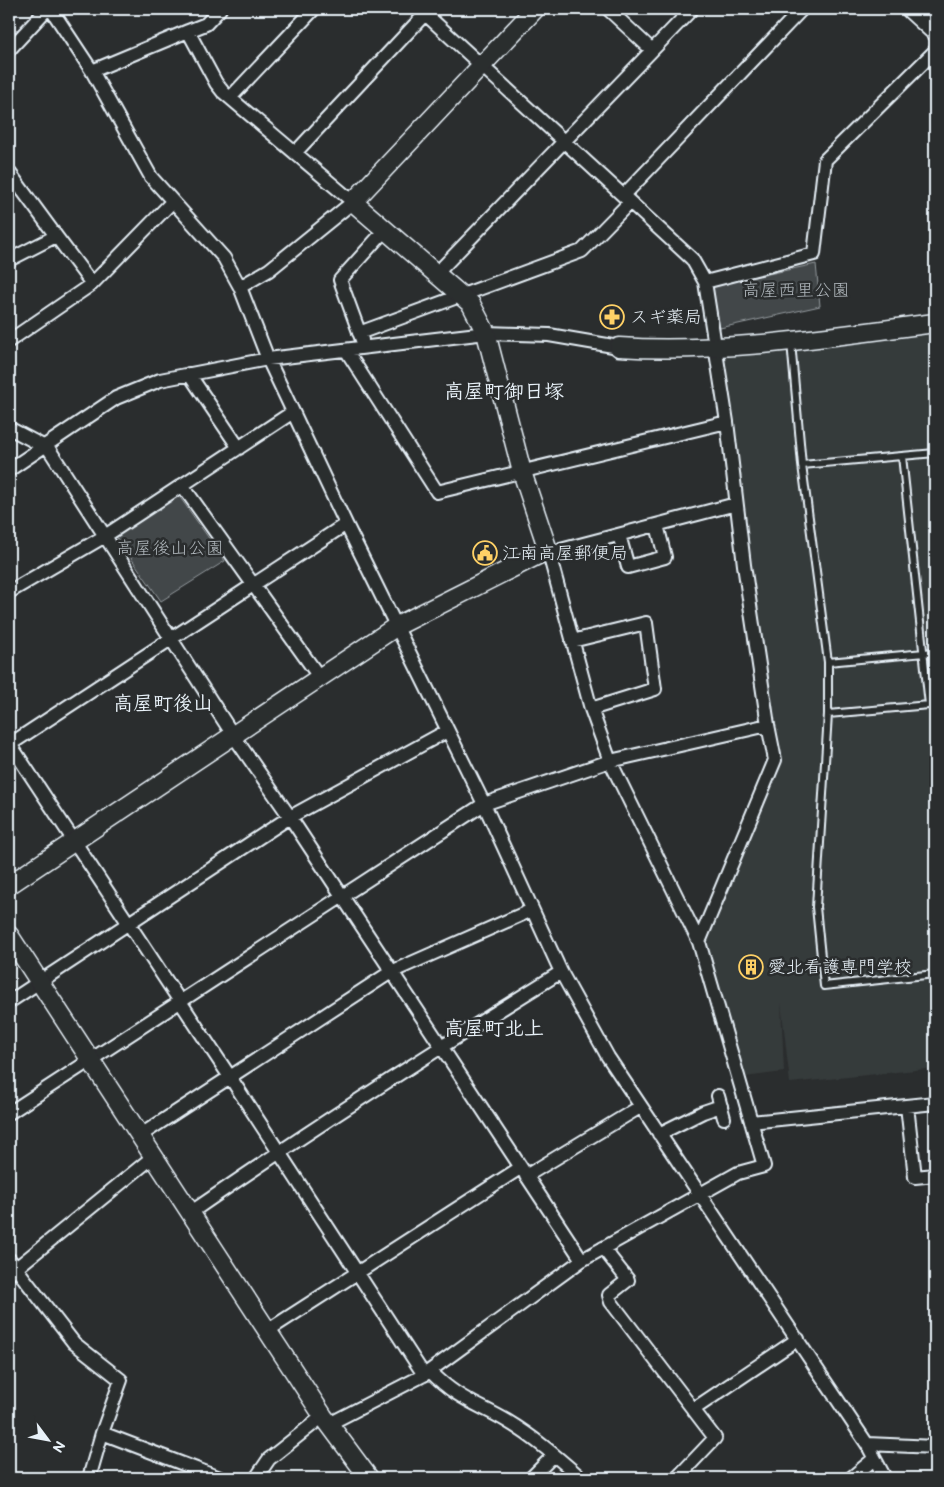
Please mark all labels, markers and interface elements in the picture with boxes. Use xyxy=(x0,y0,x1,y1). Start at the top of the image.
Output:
park label: 高屋西里公園 xyxy=(742,280,850,301)
pharmacy icon: スギ薬局 xyxy=(599,304,625,330)
place label: スギ薬局 xyxy=(630,307,702,328)
district label: 高屋町御日塚 xyxy=(444,380,564,404)
park label: 高屋後山公園 xyxy=(116,538,224,559)
public building icon: 江南高屋郵便局 xyxy=(472,540,498,566)
place label: 江南高屋郵便局 xyxy=(502,543,628,564)
district label: 高屋町後山 xyxy=(113,692,213,716)
building icon: 愛北看護専門学校 xyxy=(738,954,764,980)
place label: 愛北看護専門学校 xyxy=(768,957,912,978)
district label: 高屋町北上 xyxy=(444,1017,544,1041)
north arrow xyxy=(22,1414,72,1464)
text: N xyxy=(49,1438,69,1456)

